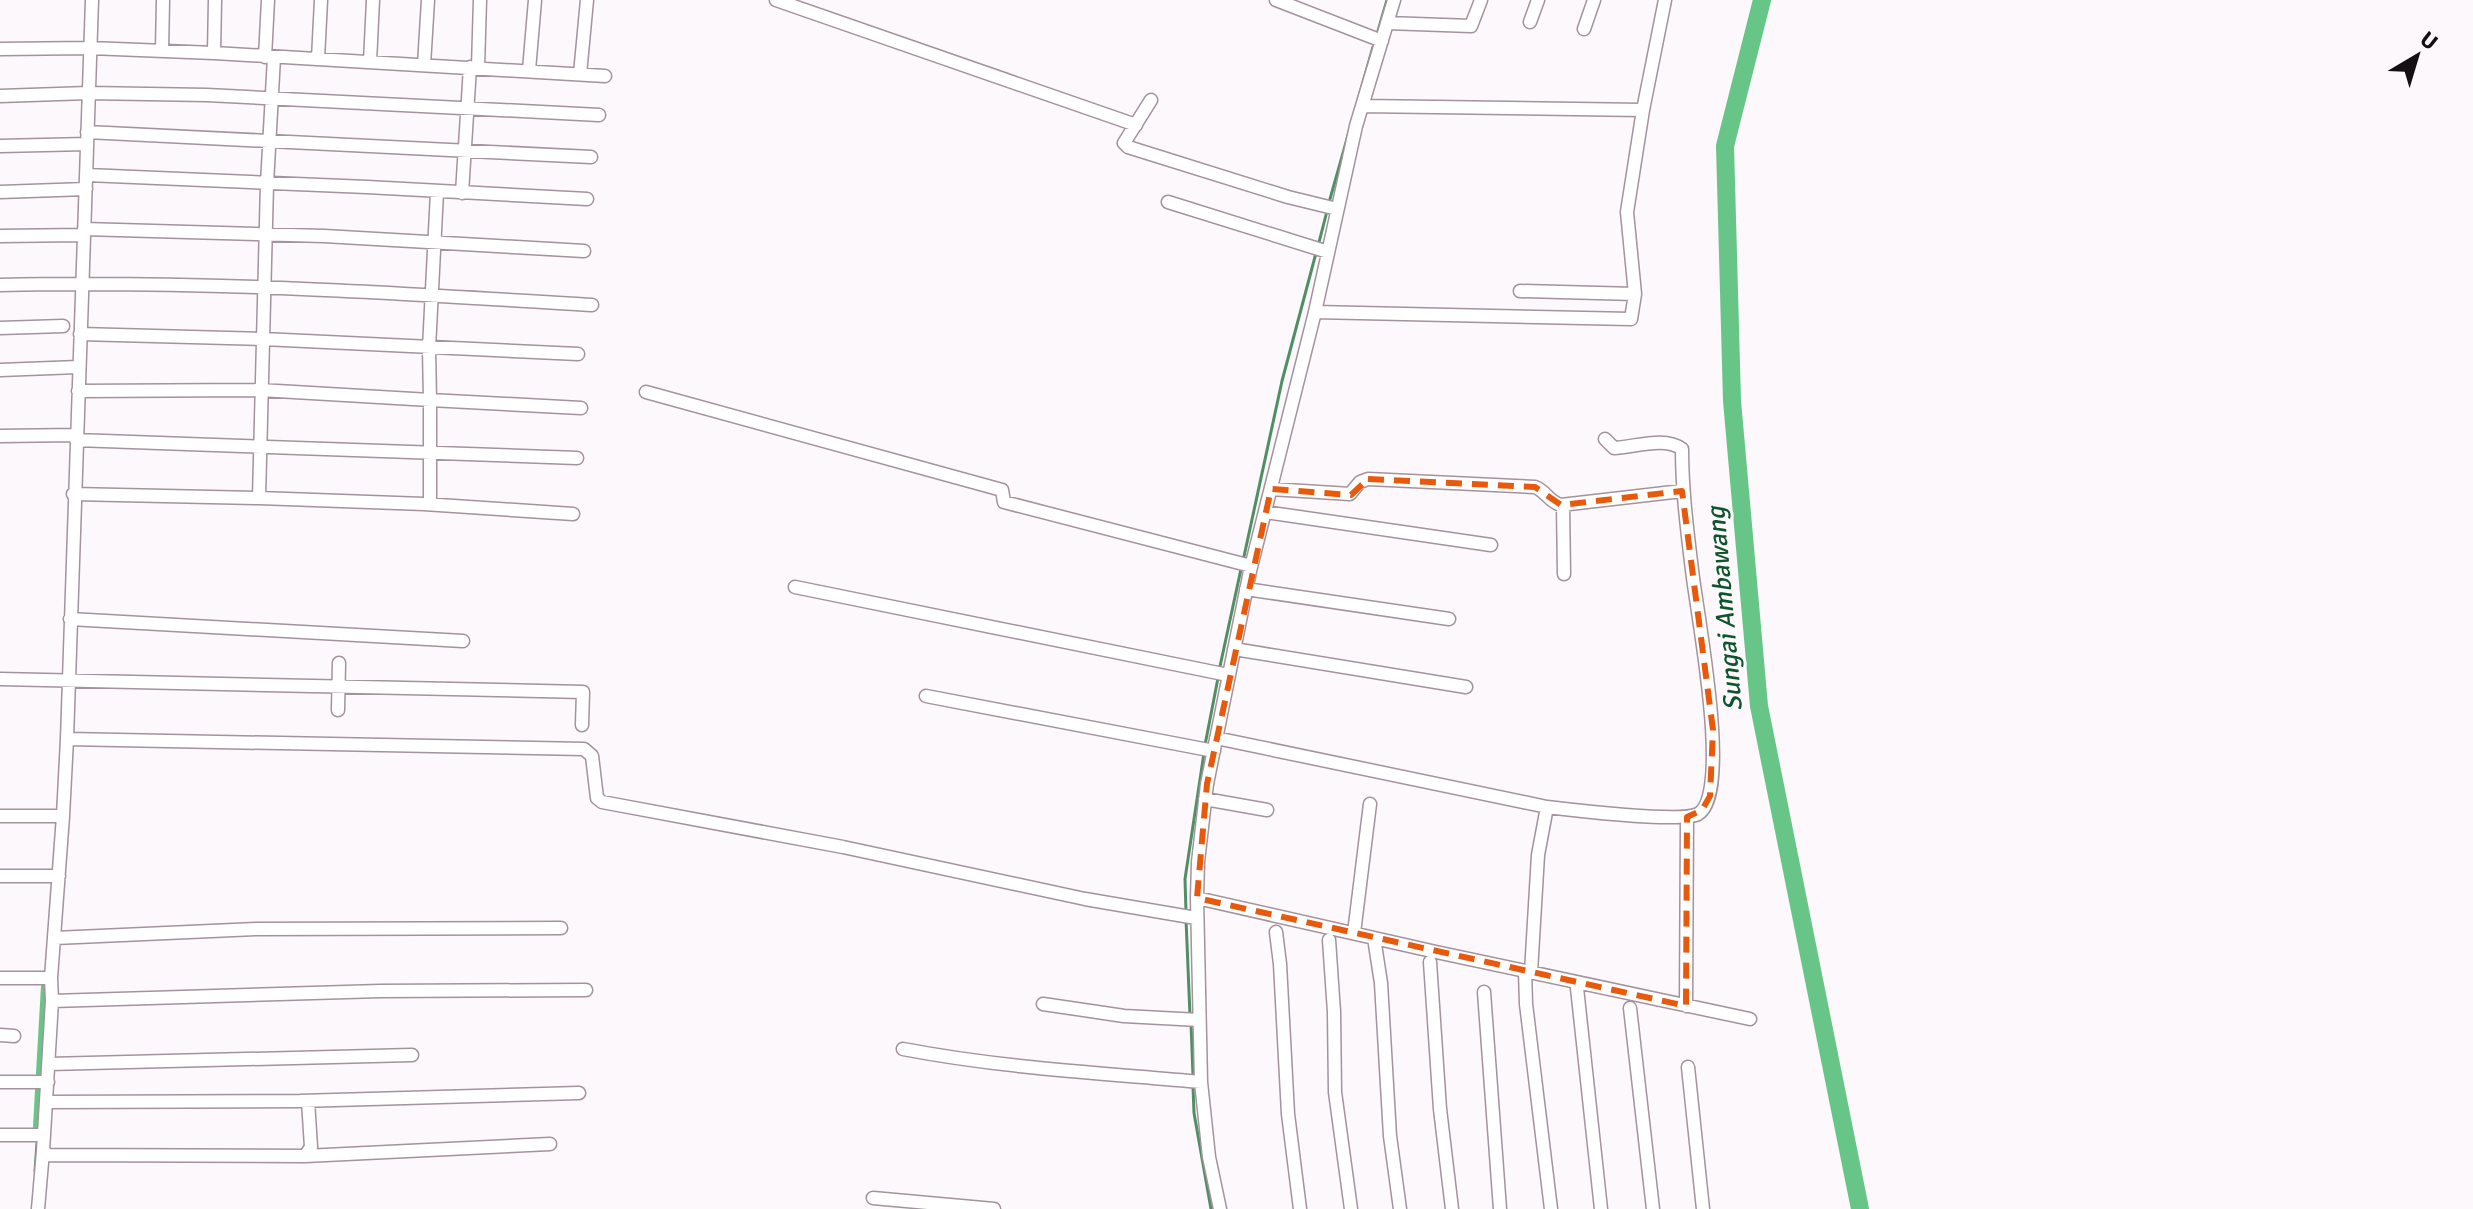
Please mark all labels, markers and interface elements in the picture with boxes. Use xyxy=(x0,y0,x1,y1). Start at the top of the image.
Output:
north arrow xyxy=(2377,16,2457,96)
text: U xyxy=(2415,25,2443,56)
water label: Sungai Ambawang xyxy=(1700,503,1750,713)

